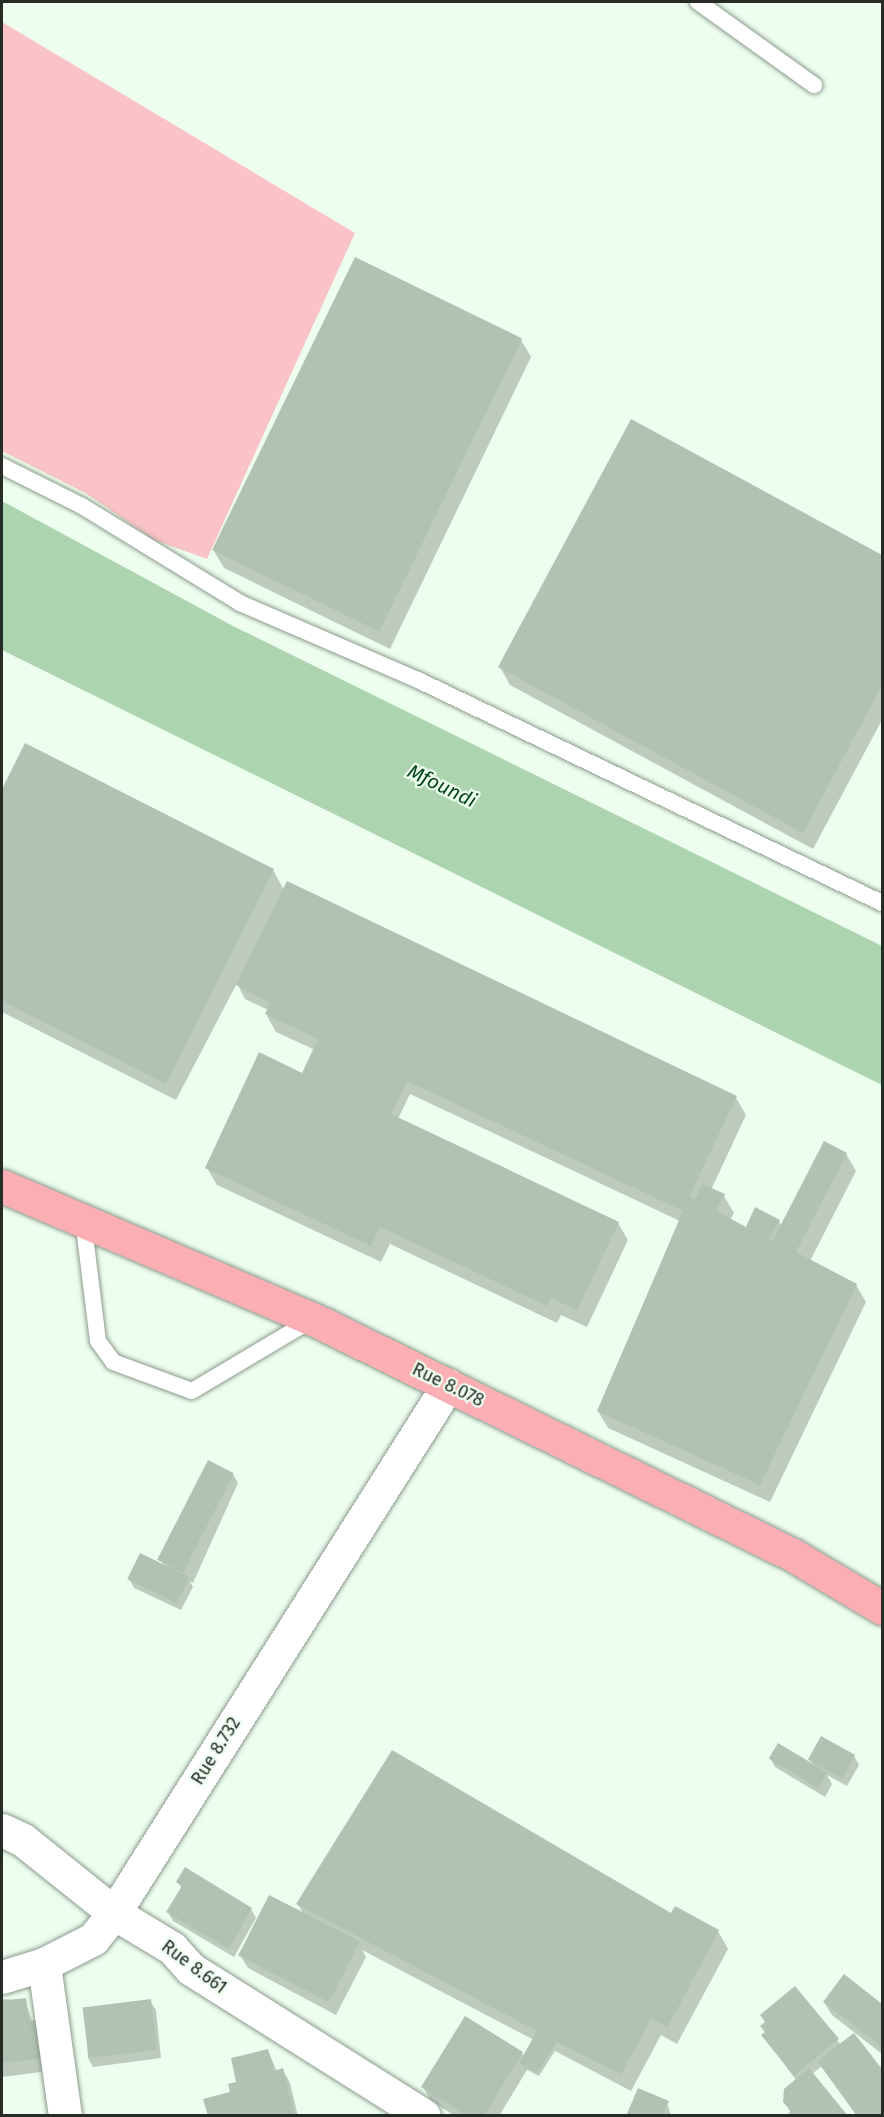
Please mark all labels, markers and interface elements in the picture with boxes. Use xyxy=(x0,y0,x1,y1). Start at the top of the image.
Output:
water label: Mfoundi xyxy=(404,759,480,813)
street label: Rue 8.078 xyxy=(409,1358,487,1412)
street label: Rue 8.732 xyxy=(187,1713,245,1789)
street label: Rue 8.661 xyxy=(157,1935,231,1999)

